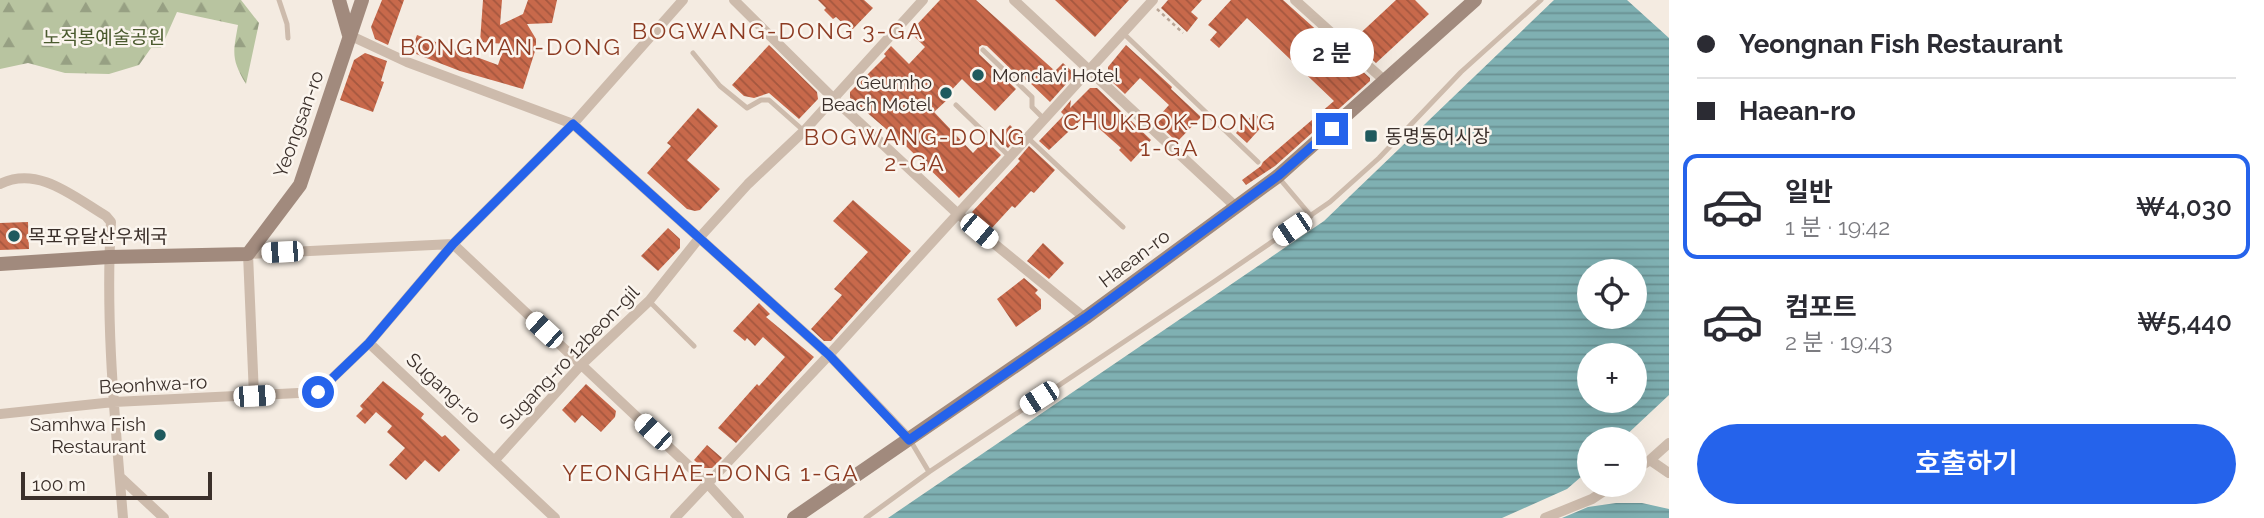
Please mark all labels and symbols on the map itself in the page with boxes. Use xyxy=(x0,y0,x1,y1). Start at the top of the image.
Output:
district label: BOGWANG-DONG 3-GA xyxy=(632,17,924,44)
park label: 노적봉예술공원 xyxy=(43,26,165,48)
callout: 2 분 xyxy=(1290,27,1374,76)
district label: BONGMAN-DONG xyxy=(400,33,622,60)
place label: Mondavi Hotel xyxy=(992,64,1120,86)
marker: Mondavi Hotel xyxy=(970,67,986,83)
street label: Yeongsan-ro xyxy=(268,68,328,180)
place label: Geumho Beach Motel xyxy=(821,71,933,115)
marker: Geumho Beach Motel xyxy=(938,85,954,101)
district label: CHUKBOK-DONG 1-GA xyxy=(1063,108,1277,161)
route end xyxy=(1316,113,1348,145)
district label: BOGWANG-DONG 2-GA xyxy=(804,123,1026,176)
place label: 동명동어시장 xyxy=(1385,125,1490,147)
marker: 동명동어시장 xyxy=(1363,128,1379,144)
car xyxy=(957,209,1002,253)
car xyxy=(1269,209,1316,249)
street label: Haean-ro xyxy=(1094,224,1174,292)
place label: 목포유달산우체국 xyxy=(28,225,168,247)
marker: 목포유달산우체국 xyxy=(6,228,22,244)
car xyxy=(261,240,304,264)
street label: Sugang-ro 12beon-gil xyxy=(495,280,644,433)
car xyxy=(522,308,567,352)
street label: Sugang-ro xyxy=(402,348,486,428)
street label: Beonhwa-ro xyxy=(98,370,208,398)
route start xyxy=(302,376,334,408)
car xyxy=(1016,378,1063,418)
car xyxy=(233,384,276,408)
car xyxy=(631,410,676,454)
place label: Samhwa Fish Restaurant xyxy=(30,413,147,457)
marker: Samhwa Fish Restaurant xyxy=(152,427,168,443)
district label: YEONGHAE-DONG 1-GA xyxy=(562,459,860,486)
scale bar xyxy=(21,469,212,501)

